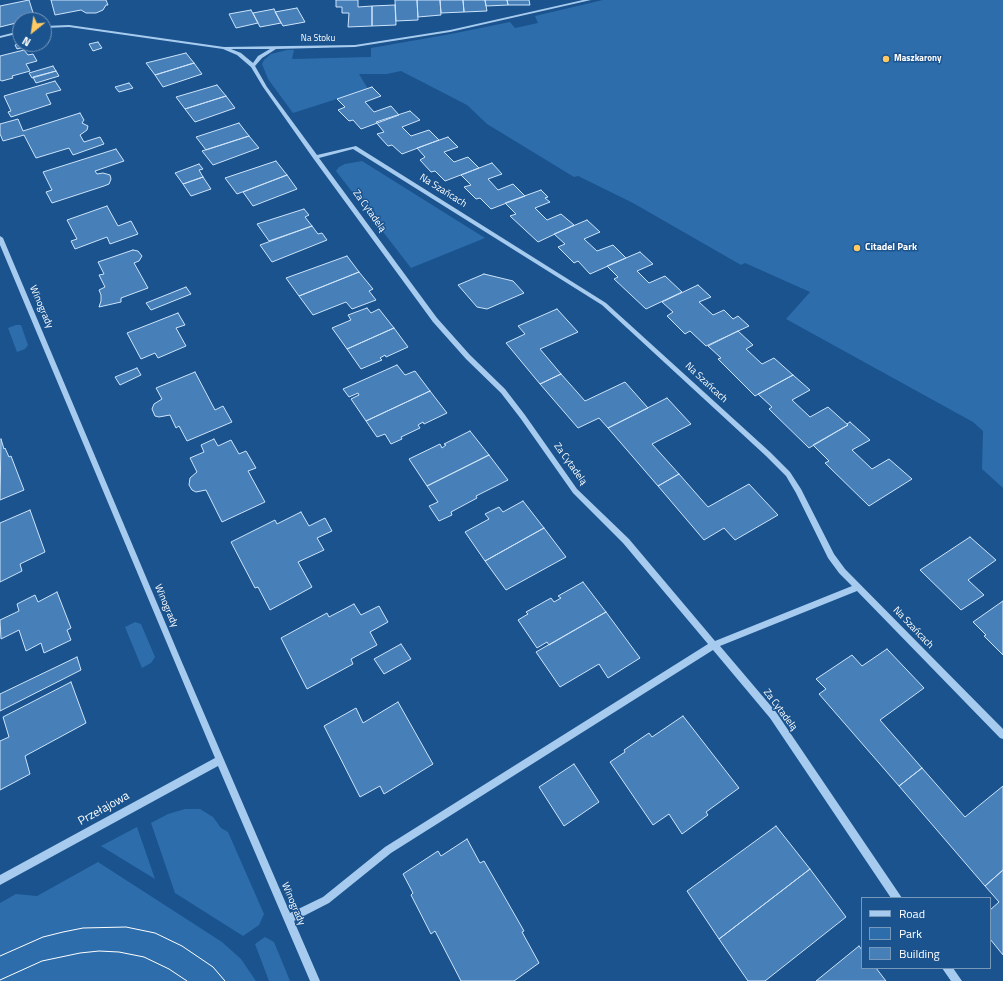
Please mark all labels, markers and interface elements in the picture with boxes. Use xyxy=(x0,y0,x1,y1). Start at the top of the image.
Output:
north arrow xyxy=(12,12,52,52)
text: N xyxy=(19,33,34,50)
street label: Na Stoku xyxy=(301,34,335,44)
marker: Maszkarony xyxy=(881,54,891,64)
place label: Maszkarony xyxy=(894,54,941,64)
street label: Na Szańcach xyxy=(417,172,469,210)
street label: Za Cytadelą xyxy=(350,188,388,234)
place label: Citadel Park xyxy=(865,242,917,254)
marker: Citadel Park xyxy=(852,243,862,253)
street label: Winogrady xyxy=(27,284,55,330)
street label: Na Szańcach xyxy=(682,360,730,406)
street label: Za Cytadelą xyxy=(551,441,589,487)
street label: Winogrady xyxy=(152,583,180,629)
street label: Na Szańcach xyxy=(890,605,936,651)
street label: Za Cytadelą xyxy=(761,687,799,733)
street label: Przełajowa xyxy=(76,789,132,829)
street label: Winogrady xyxy=(279,881,307,927)
legend xyxy=(861,897,991,969)
text: Road xyxy=(899,904,925,923)
text: Park xyxy=(899,924,922,943)
text: Building xyxy=(899,944,940,963)

